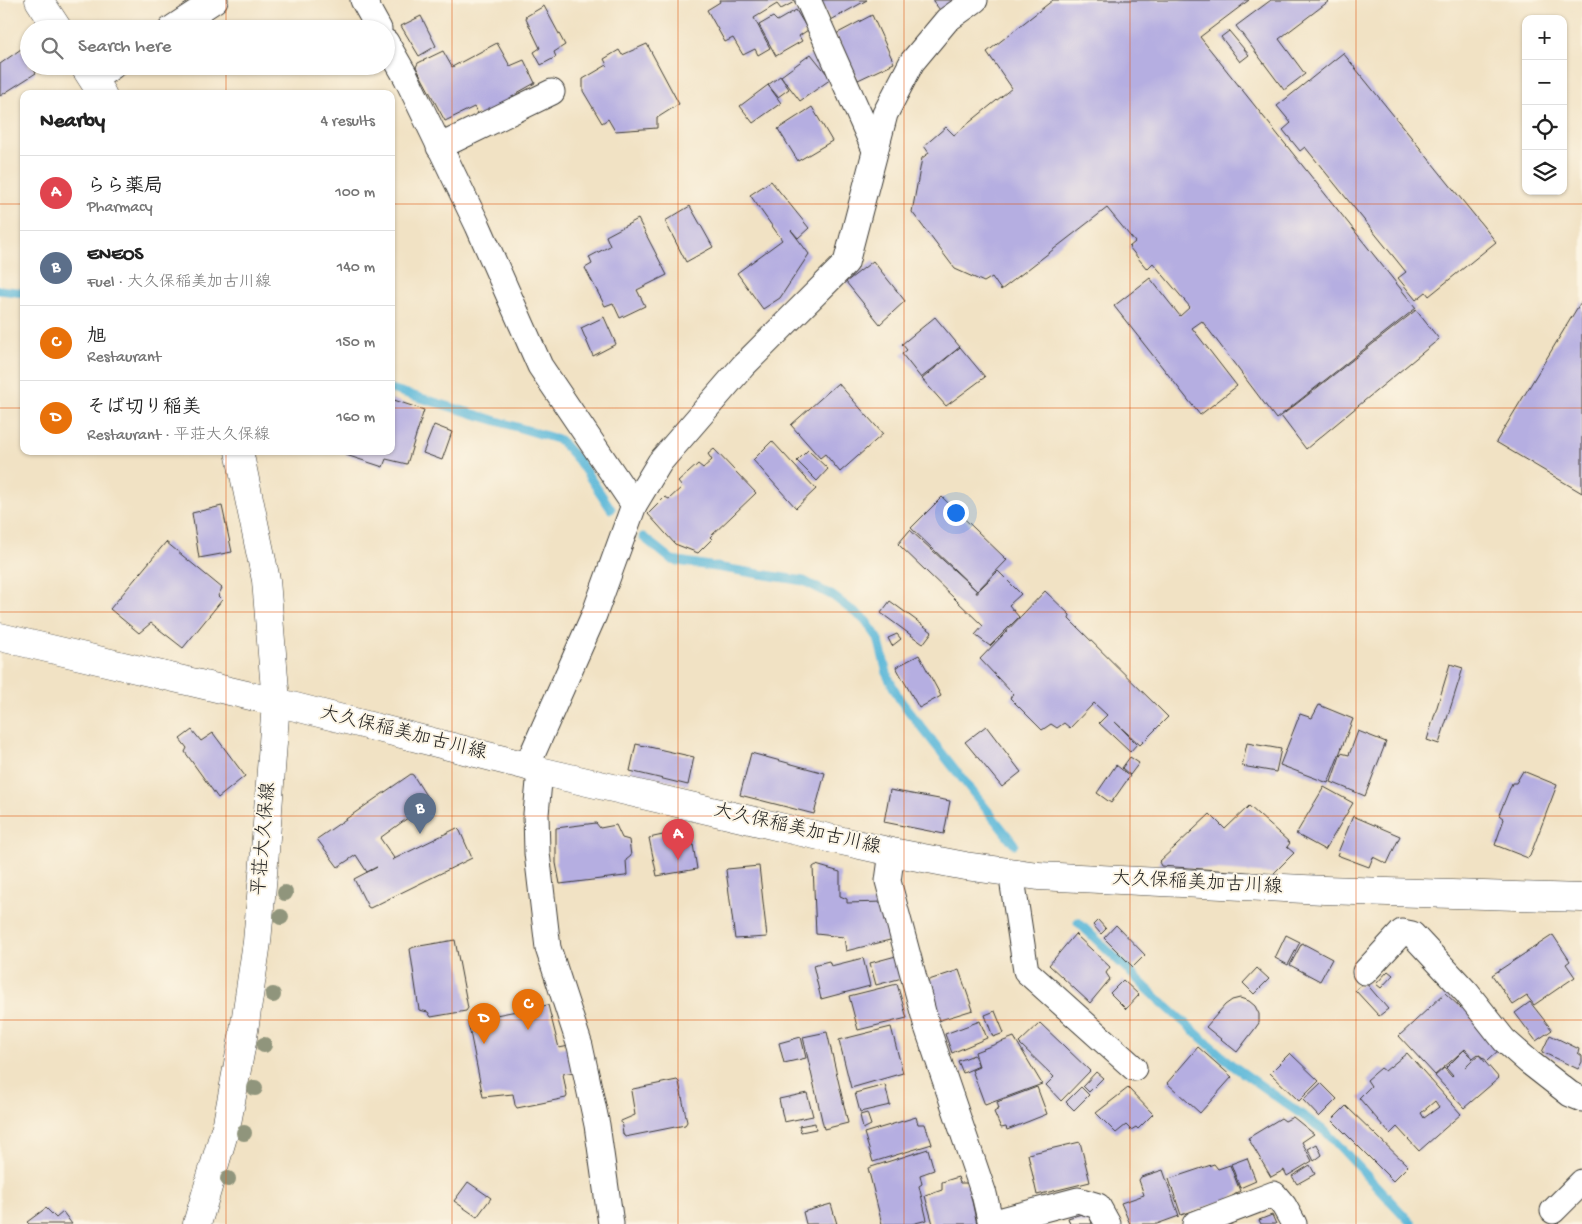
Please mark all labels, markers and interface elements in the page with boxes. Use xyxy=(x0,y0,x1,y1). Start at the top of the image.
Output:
map controls xyxy=(1522,15,1567,195)
button: + xyxy=(1522,15,1567,60)
search box xyxy=(20,20,395,75)
icon: search xyxy=(38,34,66,62)
text: Search here xyxy=(78,36,172,59)
button: − xyxy=(1522,60,1567,105)
button: locate xyxy=(1522,105,1567,150)
text: Nearby xyxy=(40,110,105,135)
text: 4 results xyxy=(320,113,375,132)
button: layers xyxy=(1522,150,1567,195)
text: らら薬局 xyxy=(87,176,163,199)
text: A xyxy=(51,184,61,203)
text: 100 m xyxy=(335,184,375,203)
text: Pharmacy xyxy=(87,199,153,218)
text: ENEOS xyxy=(87,244,143,267)
text: B xyxy=(52,259,60,278)
text: 140 m xyxy=(337,259,375,278)
text: Fuel · 大久保稲美加古川線 xyxy=(87,274,271,293)
text: 旭 xyxy=(87,326,106,349)
text: C xyxy=(52,334,60,353)
text: 150 m xyxy=(336,334,375,353)
text: Restaurant xyxy=(87,349,161,368)
text: そば切り稲美 xyxy=(87,397,201,420)
text: D xyxy=(51,409,61,428)
text: 160 m xyxy=(336,409,375,428)
text: Restaurant · 平荘大久保線 xyxy=(87,427,270,446)
your location xyxy=(943,500,969,526)
street label: 大久保稲美加古川線 xyxy=(317,701,489,766)
street label: 平荘大久保線 xyxy=(248,781,281,897)
pin: B xyxy=(404,793,436,834)
street label: 大久保稲美加古川線 xyxy=(711,799,883,860)
pin: A xyxy=(662,819,694,860)
street label: 大久保稲美加古川線 xyxy=(1111,867,1283,900)
pin: C xyxy=(512,989,544,1030)
pin: D xyxy=(468,1003,500,1044)

